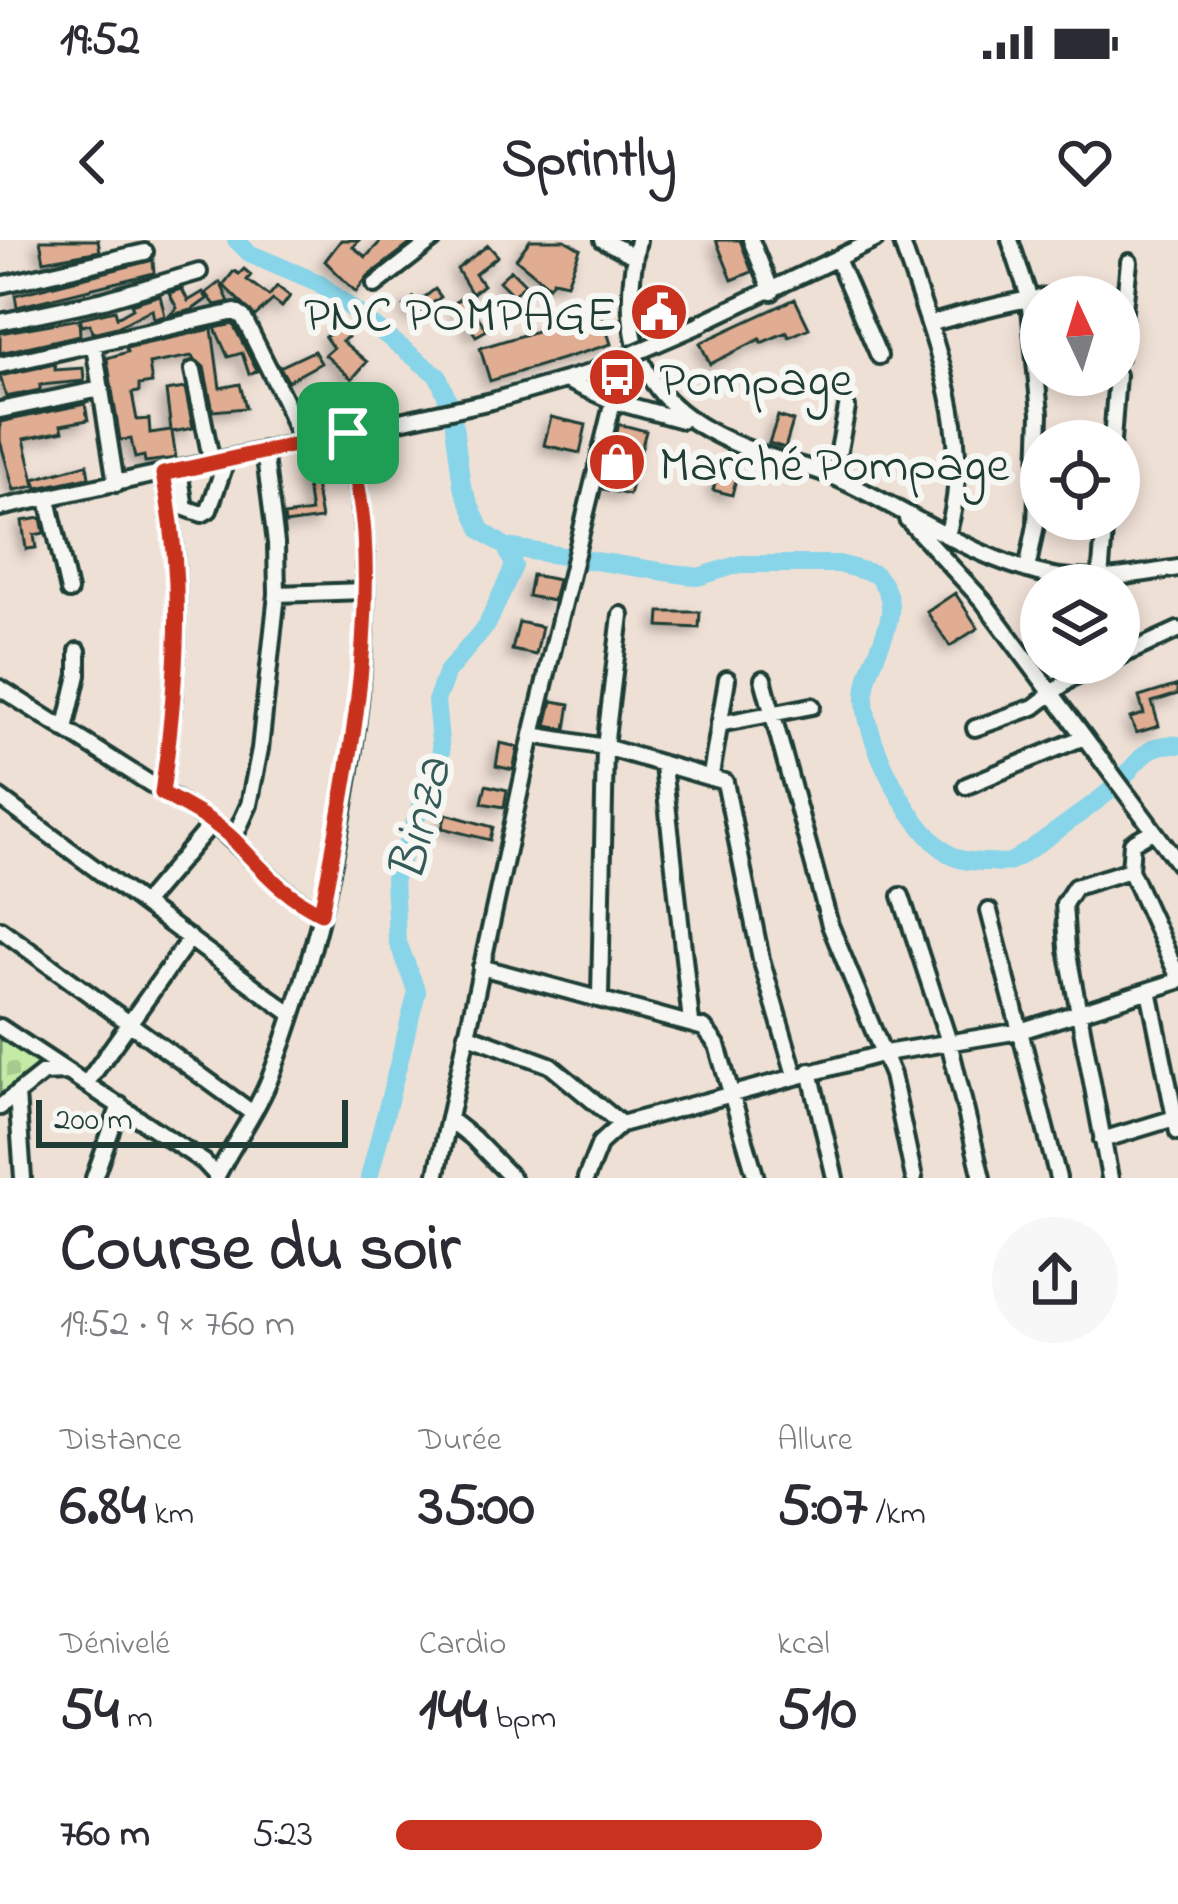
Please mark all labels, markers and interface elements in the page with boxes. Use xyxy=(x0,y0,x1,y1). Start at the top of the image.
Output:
text: 19:52 xyxy=(60,9,140,75)
text: Sprintly xyxy=(502,123,676,201)
icon: back xyxy=(60,129,126,195)
icon: heart xyxy=(1052,129,1118,195)
north arrow xyxy=(1020,276,1140,396)
map controls xyxy=(1020,276,1140,684)
place label: PNC POMPAGE xyxy=(304,280,617,355)
public building icon: PNC POMPAGE xyxy=(628,281,690,343)
place label: Pompage xyxy=(659,345,853,420)
bus stop icon: Pompage xyxy=(586,346,648,408)
pin xyxy=(297,382,399,484)
icon: arrive xyxy=(315,400,381,466)
button: locate xyxy=(1020,420,1140,540)
place label: Marché Pompage xyxy=(659,430,1010,505)
shop icon: Marché Pompage xyxy=(586,431,648,493)
button: layers xyxy=(1020,564,1140,684)
water label: Binza xyxy=(370,750,476,890)
scale bar xyxy=(36,1094,348,1147)
text: 200 m xyxy=(54,1097,133,1145)
text: Course du soir xyxy=(60,1204,460,1300)
button: share xyxy=(992,1217,1118,1343)
text: 19:52 · 9 × 760 m xyxy=(60,1297,295,1354)
text: Distance xyxy=(60,1417,182,1465)
text: Durée xyxy=(419,1417,501,1465)
text: Allure xyxy=(777,1417,853,1465)
text: 6.84 xyxy=(60,1465,146,1552)
text: 35:00 xyxy=(419,1465,535,1552)
text: 5:07 xyxy=(777,1465,867,1552)
text: km xyxy=(146,1491,194,1539)
text: /km xyxy=(867,1491,926,1539)
text: Dénivelé xyxy=(60,1621,170,1669)
text: Cardio xyxy=(419,1621,506,1669)
text: kcal xyxy=(777,1621,830,1669)
text: 54 xyxy=(60,1669,119,1756)
text: 144 xyxy=(419,1669,487,1756)
text: 510 xyxy=(777,1669,857,1756)
text: m xyxy=(119,1695,153,1743)
text: bpm xyxy=(487,1695,556,1743)
text: 760 m xyxy=(60,1807,150,1864)
text: 5:23 xyxy=(252,1807,313,1864)

